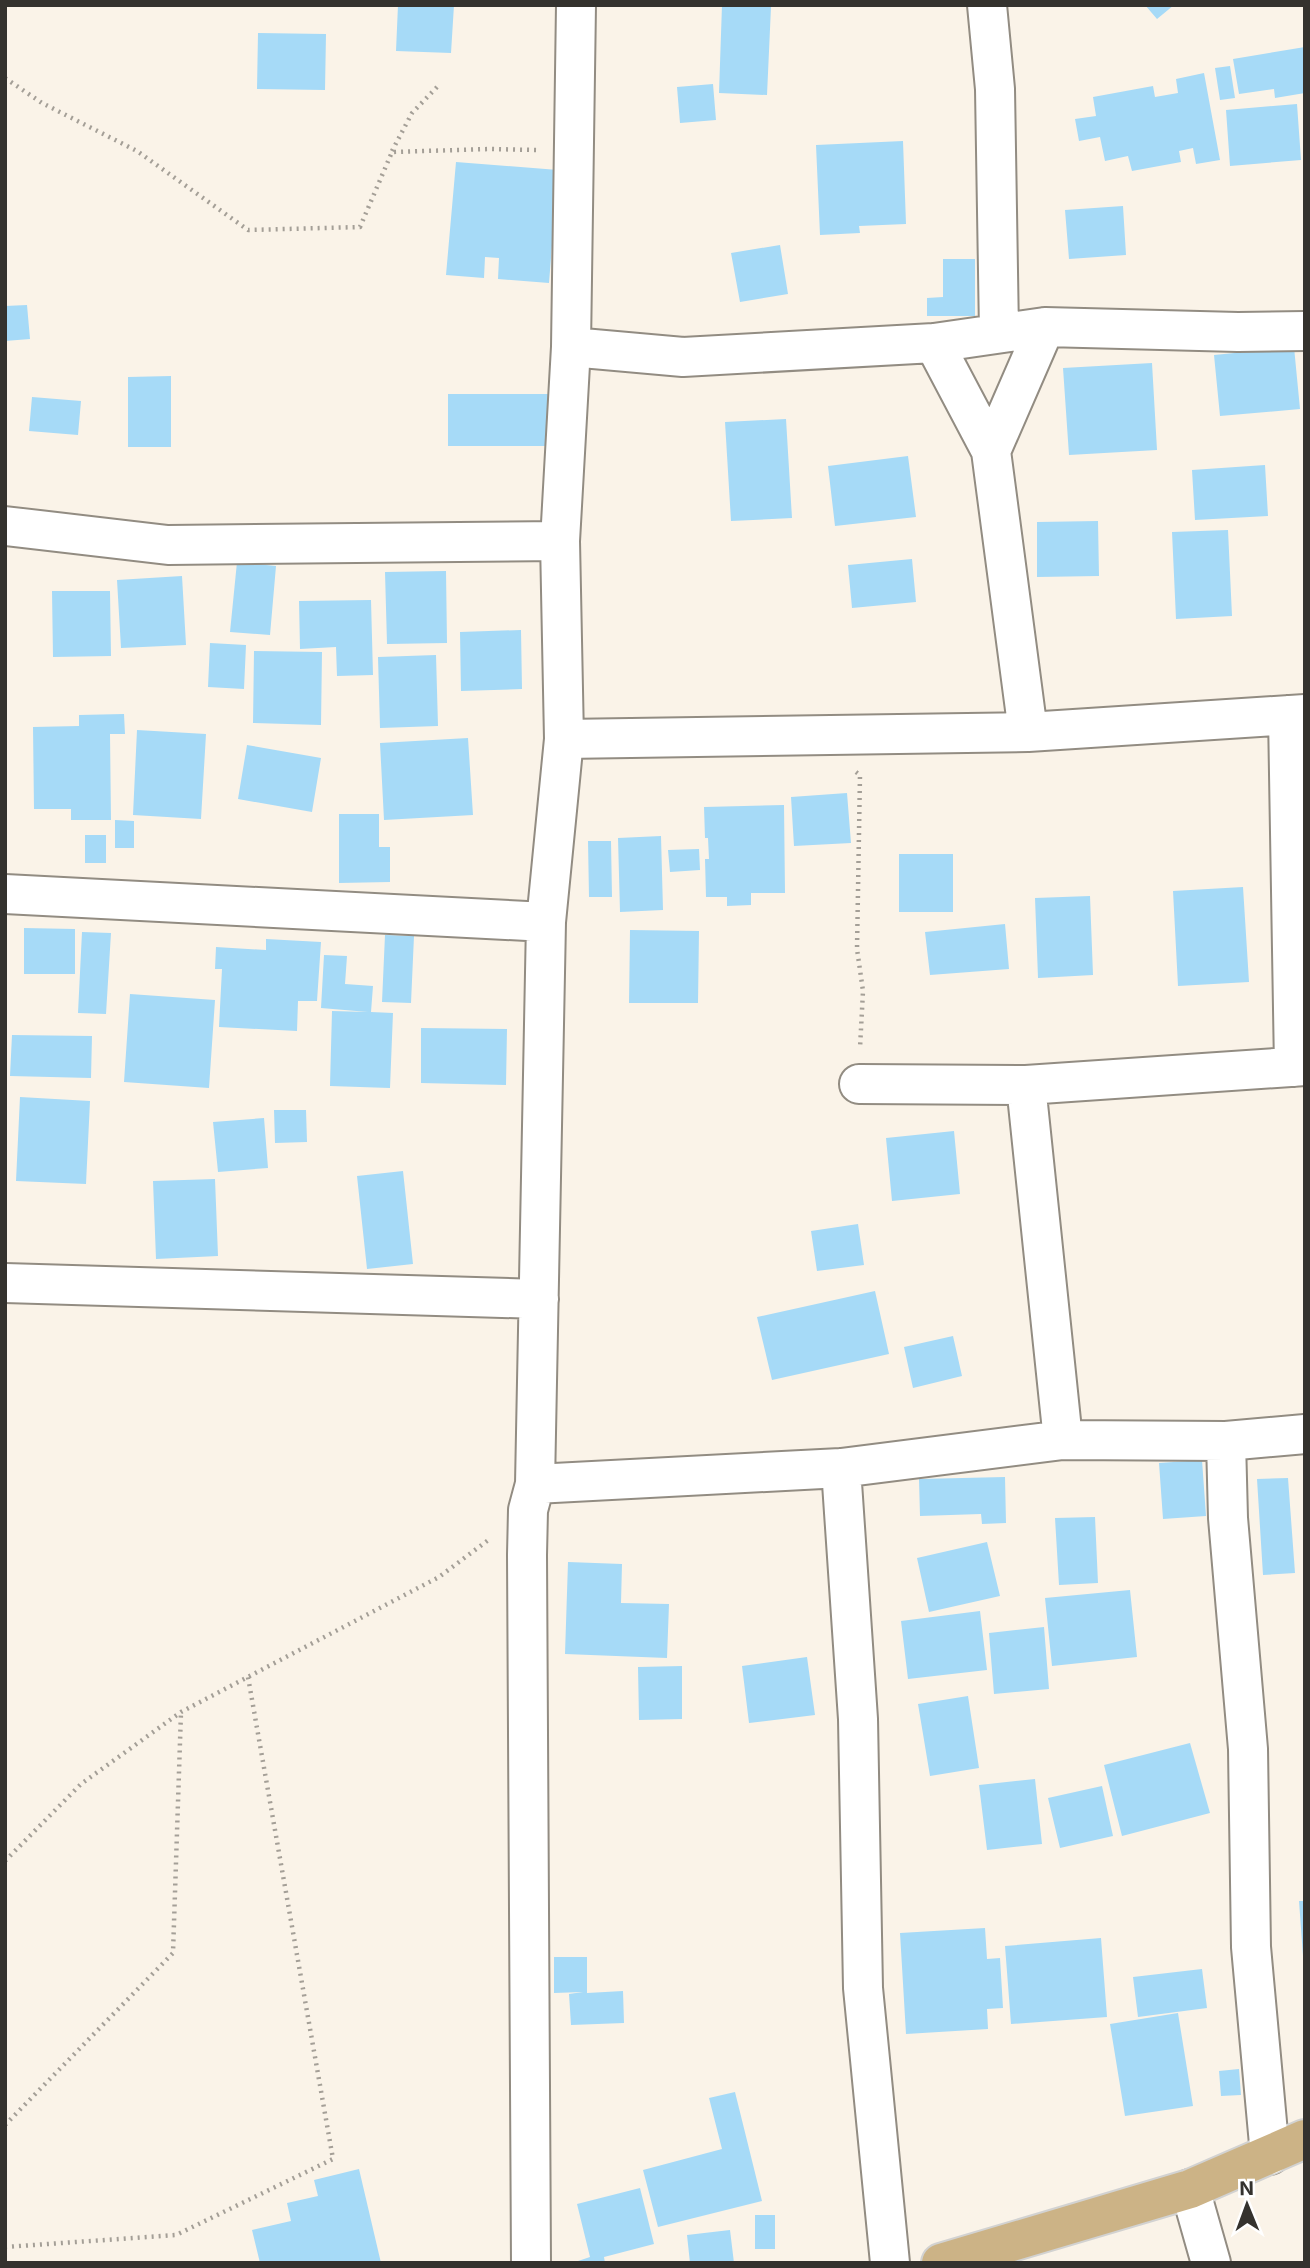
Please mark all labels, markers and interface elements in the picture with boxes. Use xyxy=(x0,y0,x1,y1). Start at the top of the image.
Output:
north arrow xyxy=(1212,2170,1282,2240)
text: N xyxy=(1239,2177,1254,2200)

